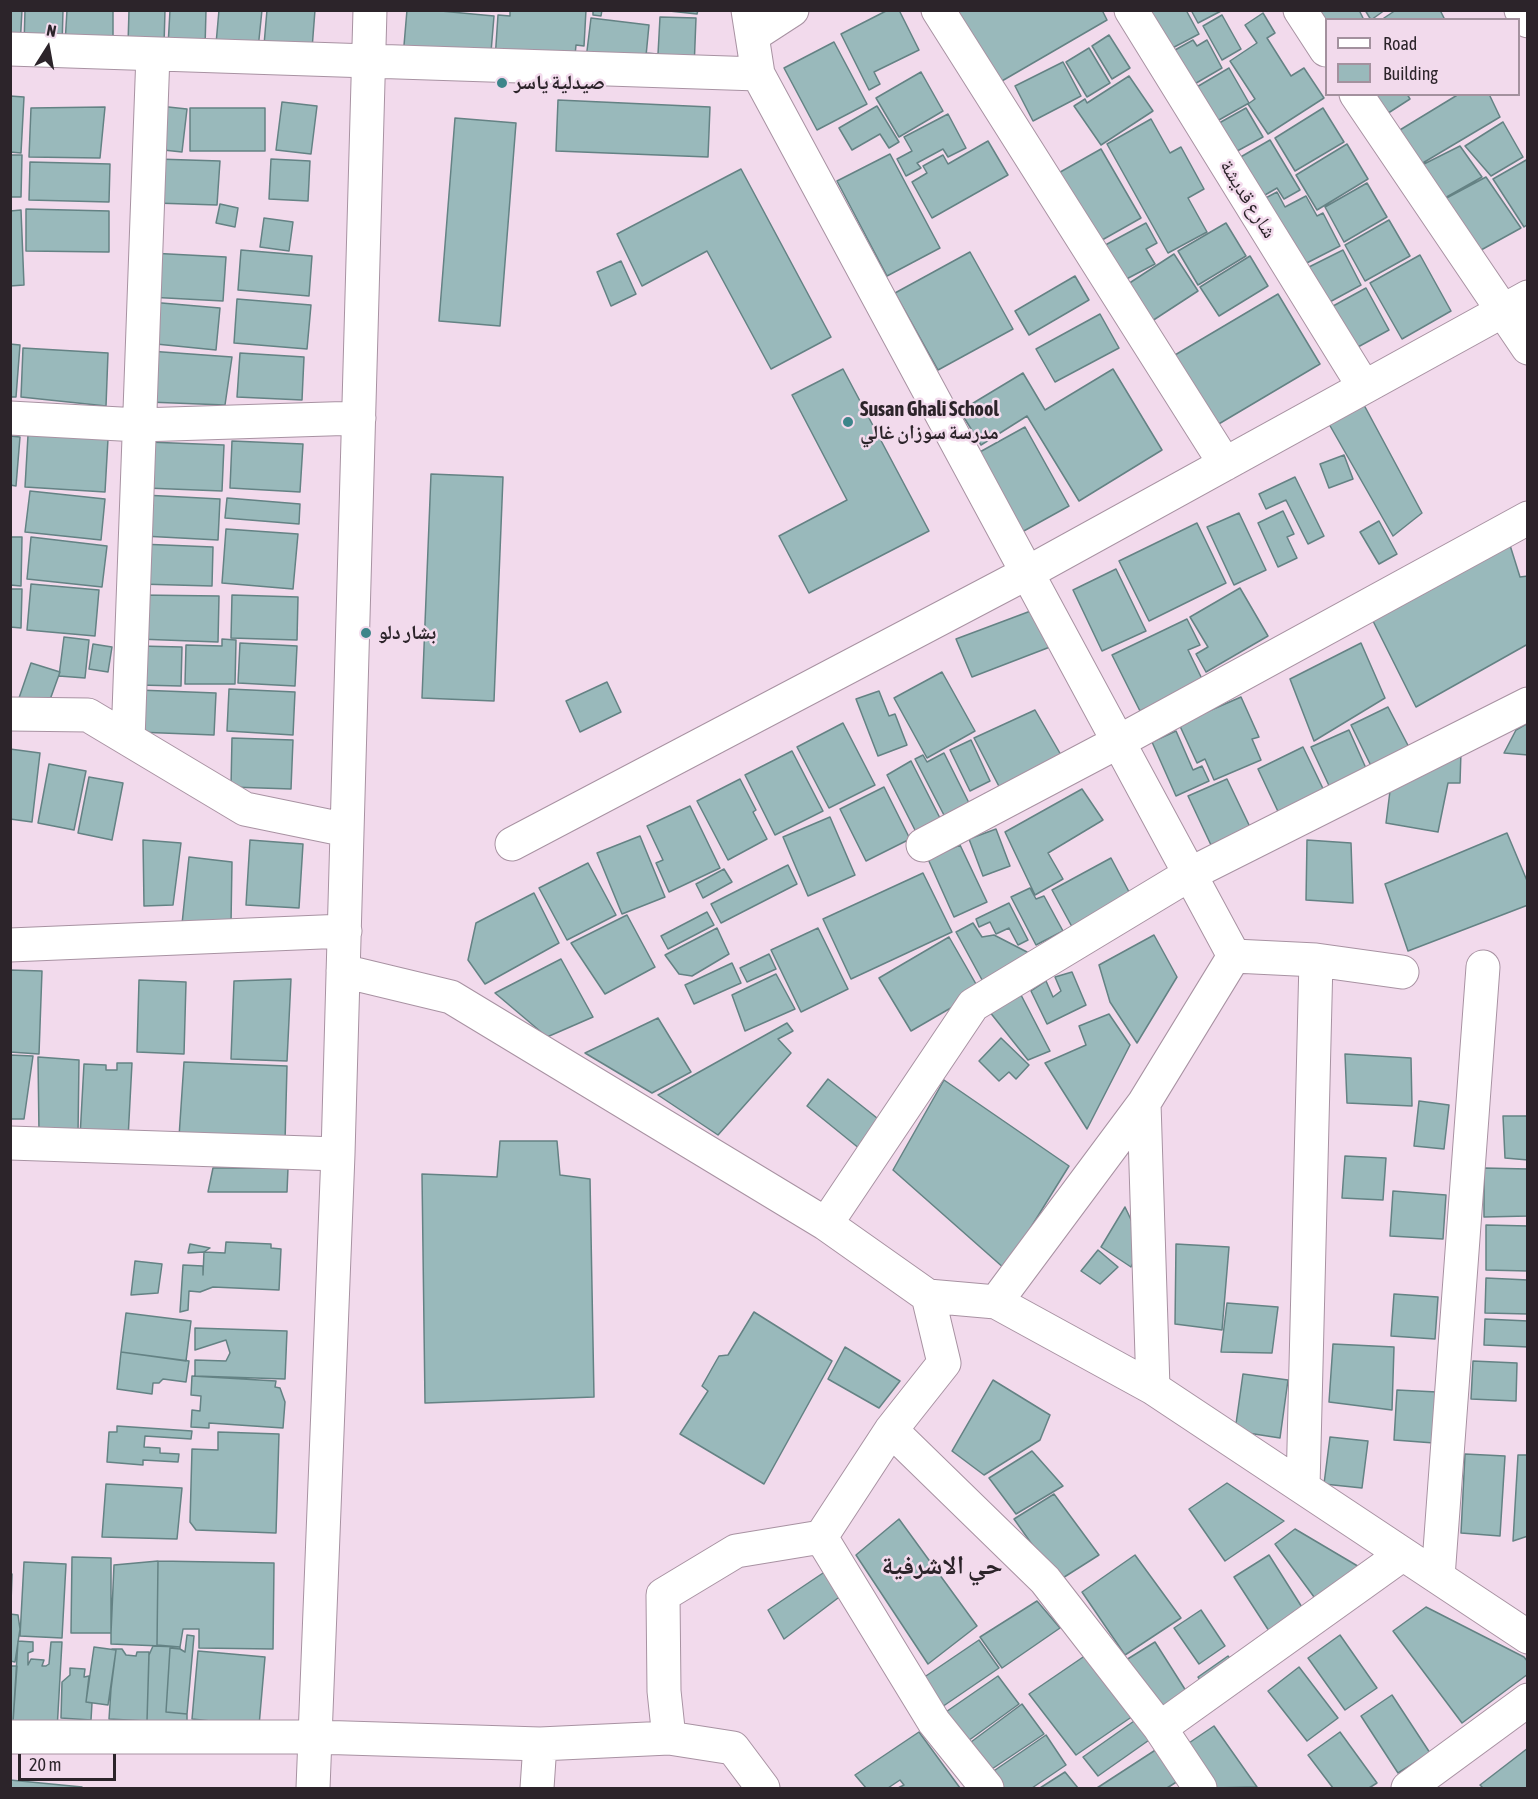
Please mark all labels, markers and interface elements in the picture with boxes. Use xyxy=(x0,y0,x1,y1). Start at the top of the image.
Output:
north arrow xyxy=(18,18,78,78)
legend xyxy=(1325,18,1520,96)
text: N xyxy=(45,21,58,40)
text: Road xyxy=(1383,33,1417,54)
text: Building xyxy=(1383,63,1438,84)
place label: صيدلية ياسر xyxy=(514,71,605,95)
marker: صيدلية ياسر xyxy=(495,76,509,90)
street label: شارع قديشة xyxy=(1215,155,1281,243)
place label: Susan Ghali School مدرسة سوزان غالي xyxy=(860,398,999,445)
marker: Susan Ghali School مدرسة سوزان غالي xyxy=(841,415,855,429)
place label: بشار دلو xyxy=(378,621,436,645)
marker: بشار دلو xyxy=(359,626,373,640)
district label: حي الاشرفية xyxy=(881,1550,1003,1582)
scale bar xyxy=(21,1742,118,1780)
text: 20 m xyxy=(29,1754,61,1775)

